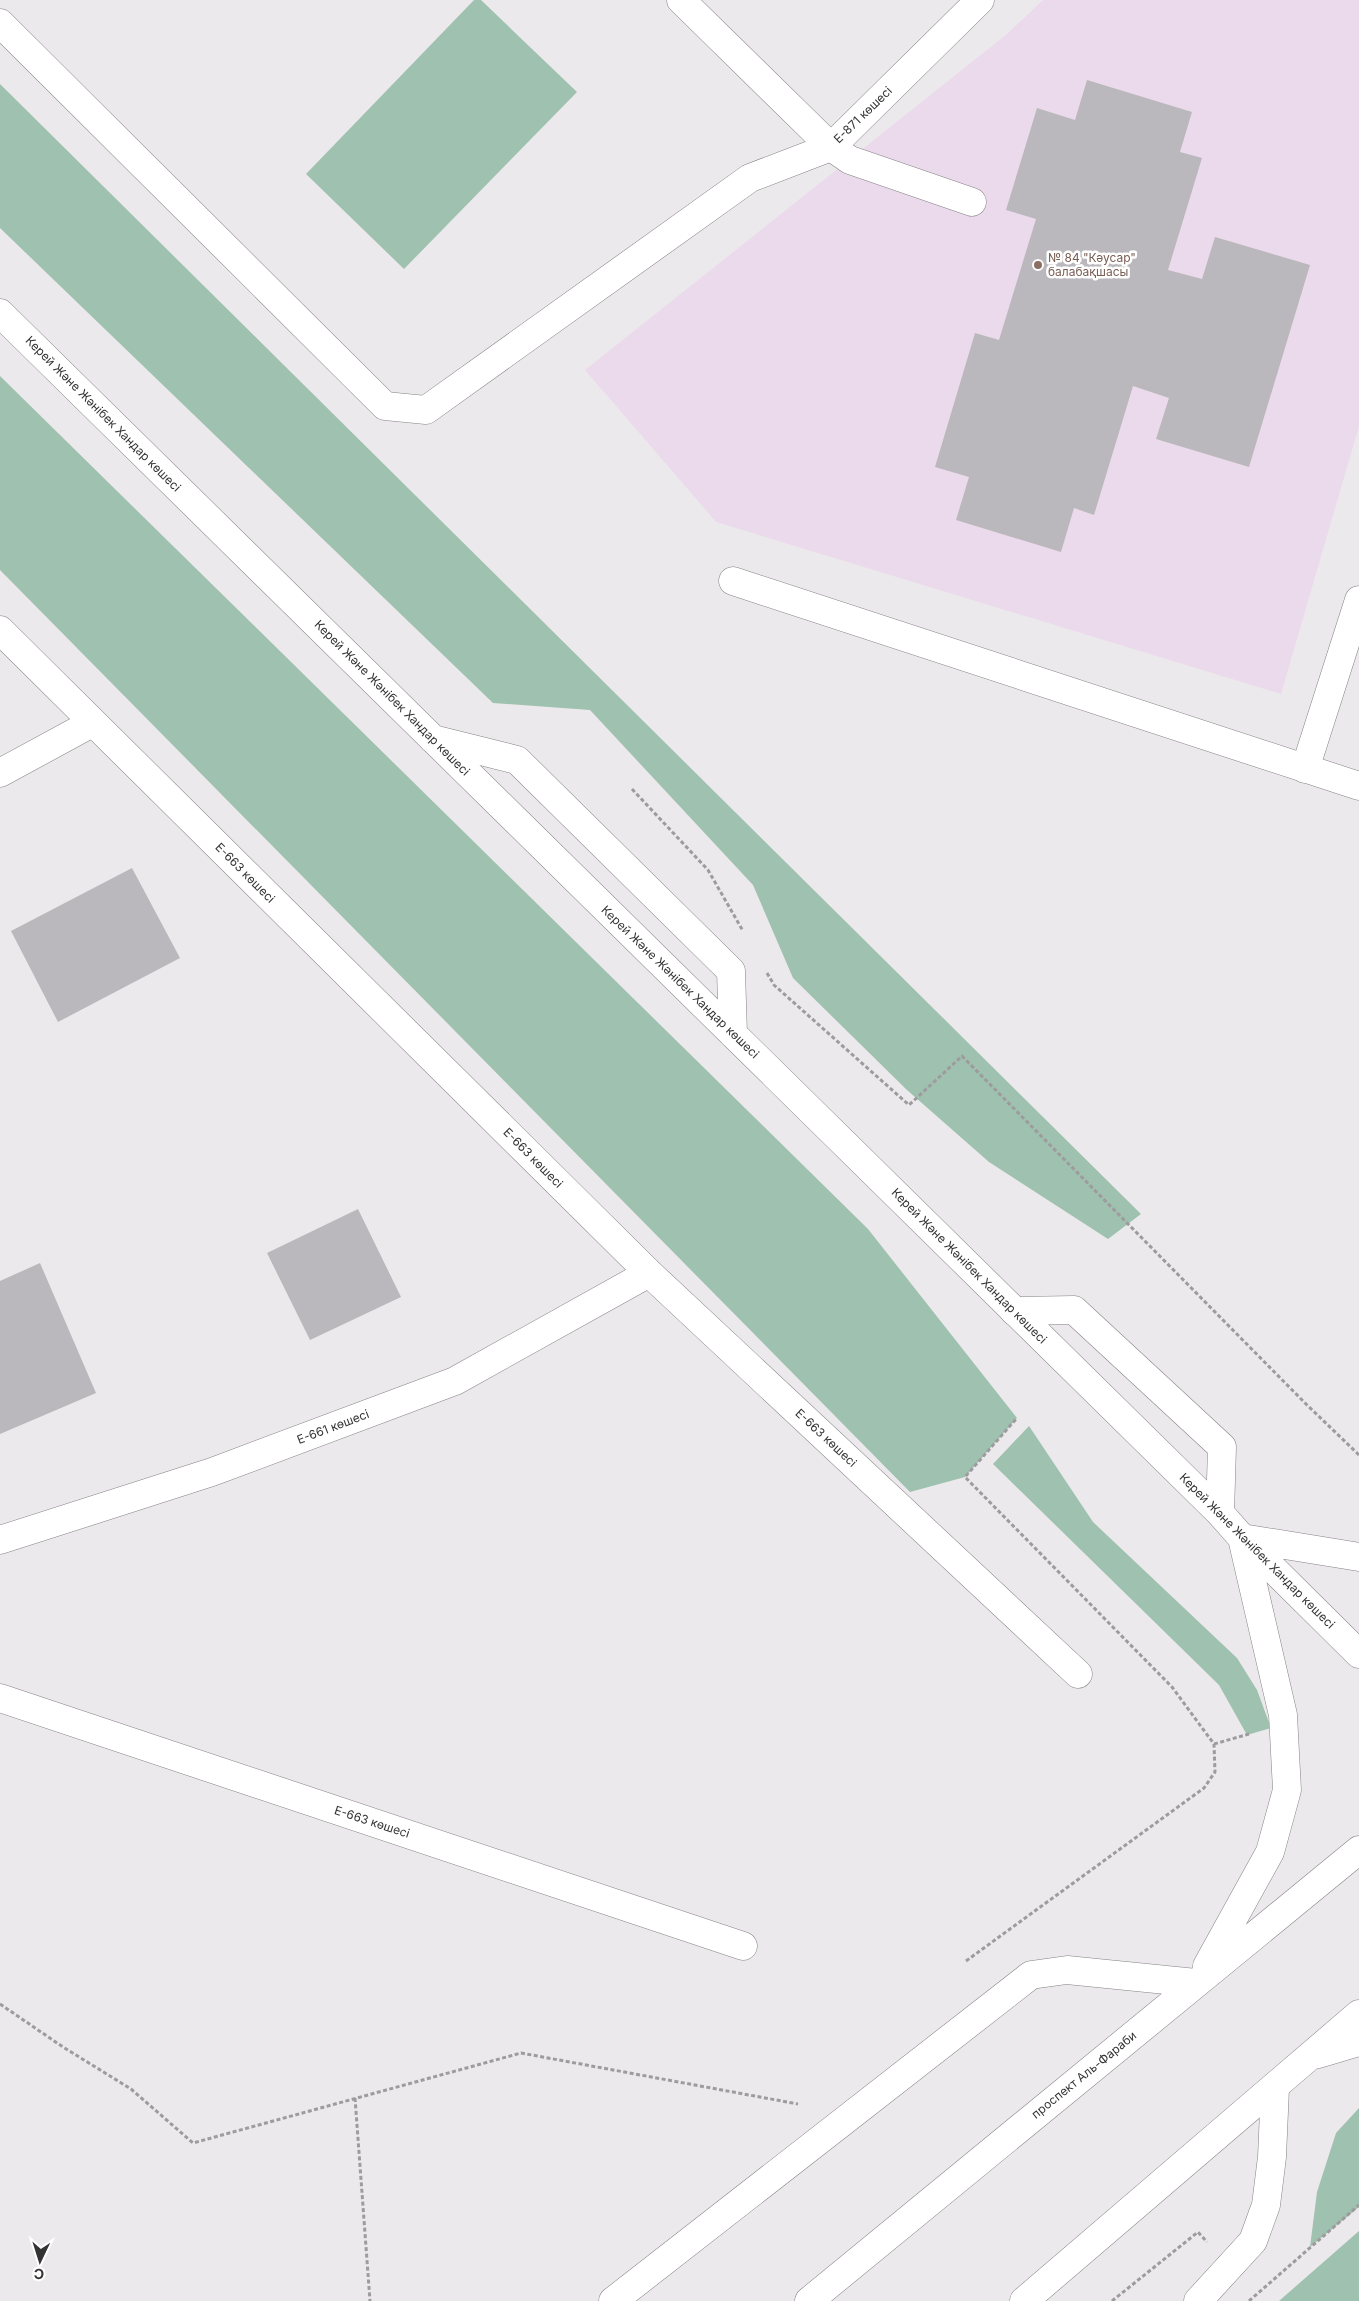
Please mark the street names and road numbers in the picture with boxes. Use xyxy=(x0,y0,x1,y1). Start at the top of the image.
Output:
street label: Е-871 көшесі xyxy=(830,83,895,146)
street label: Керей Және Жәнібек Хандар көшесі xyxy=(23,333,184,495)
street label: Керей Және Жәнібек Хандар көшесі xyxy=(312,617,473,779)
street label: Е-663 көшесі xyxy=(212,840,278,906)
street label: Керей Және Жәнібек Хандар көшесі xyxy=(598,902,762,1061)
street label: Е-663 көшесі xyxy=(500,1125,566,1191)
street label: Керей Және Жәнібек Хандар көшесі xyxy=(889,1185,1050,1347)
street label: Е-663 көшесі xyxy=(793,1405,860,1470)
street label: Е-661 көшесі xyxy=(295,1406,371,1447)
street label: Керей Және Жәнібек Хандар көшесі xyxy=(1177,1470,1338,1632)
street label: Е-663 көшесі xyxy=(333,1802,412,1841)
street label: проспект Аль-Фараби xyxy=(1028,2028,1139,2121)

